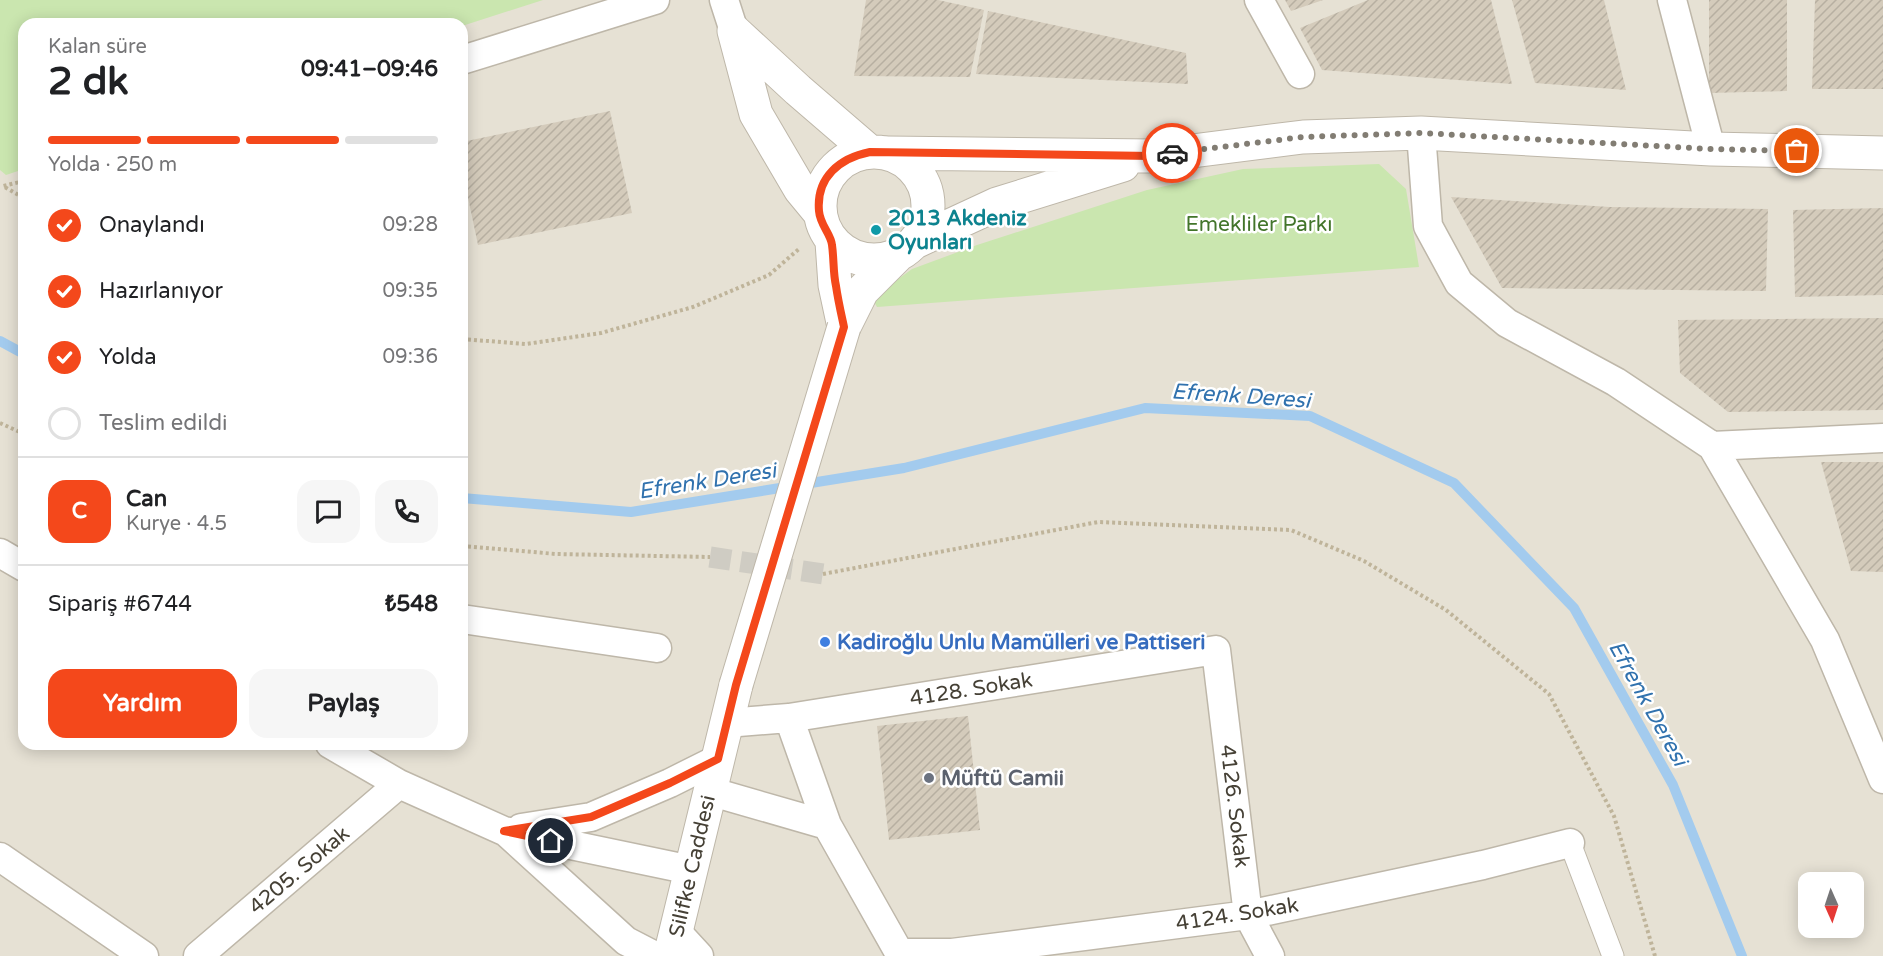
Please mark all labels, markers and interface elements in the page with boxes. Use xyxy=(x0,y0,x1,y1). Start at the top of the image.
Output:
text: Kalan süre xyxy=(48,35,147,59)
text: 09:41–09:46 xyxy=(301,56,438,82)
text: 2 dk xyxy=(48,58,129,105)
courier xyxy=(1142,123,1202,183)
pin xyxy=(1771,125,1822,176)
icon: bag xyxy=(1780,134,1813,167)
icon: car xyxy=(1156,137,1189,170)
text: Yolda · 250 m xyxy=(48,153,177,177)
place label: 2013 Akdeniz Oyunları xyxy=(888,206,1027,255)
icon: check xyxy=(48,209,81,242)
text: Onaylandı xyxy=(99,212,205,238)
park label: Emekliler Parkı xyxy=(1185,212,1333,237)
text: 09:28 xyxy=(383,213,438,237)
marker: 2013 Akdeniz Oyunları xyxy=(869,223,883,237)
icon: check xyxy=(48,275,81,308)
text: Hazırlanıyor xyxy=(99,278,223,304)
text: 09:35 xyxy=(383,279,438,303)
icon: check xyxy=(48,341,81,374)
text: Yolda xyxy=(99,344,157,370)
text: 09:36 xyxy=(383,345,438,369)
water label: Efrenk Deresi xyxy=(1171,378,1314,414)
text: Teslim edildi xyxy=(99,410,228,436)
water label: Efrenk Deresi xyxy=(636,457,780,505)
button: chat xyxy=(297,480,360,543)
button: phone xyxy=(375,480,438,543)
text: Can xyxy=(126,486,167,512)
text: C xyxy=(72,498,87,524)
text: Kurye · 4.5 xyxy=(126,512,227,536)
text: Sipariş #6744 xyxy=(48,591,192,617)
text: ₺548 xyxy=(385,591,438,617)
place label: Kadiroğlu Unlu Mamülleri ve Pattiseri xyxy=(837,630,1206,655)
marker: Kadiroğlu Unlu Mamülleri ve Pattiseri xyxy=(818,635,832,649)
water label: Efrenk Deresi xyxy=(1603,636,1694,773)
street label: 4128. Sokak xyxy=(908,667,1034,712)
button: Yardım xyxy=(48,669,237,738)
button: Paylaş xyxy=(249,669,438,738)
street label: 4126. Sokak xyxy=(1215,743,1254,869)
place label: Müftü Camii xyxy=(941,766,1064,791)
marker: Müftü Camii xyxy=(922,771,936,785)
street label: Silifke Caddesi xyxy=(664,793,721,940)
pin xyxy=(525,815,576,866)
street label: 4205. Sokak xyxy=(244,821,355,920)
icon: home xyxy=(534,824,567,857)
north arrow xyxy=(1798,872,1864,938)
map controls xyxy=(1798,872,1864,938)
street label: 4124. Sokak xyxy=(1174,892,1300,937)

